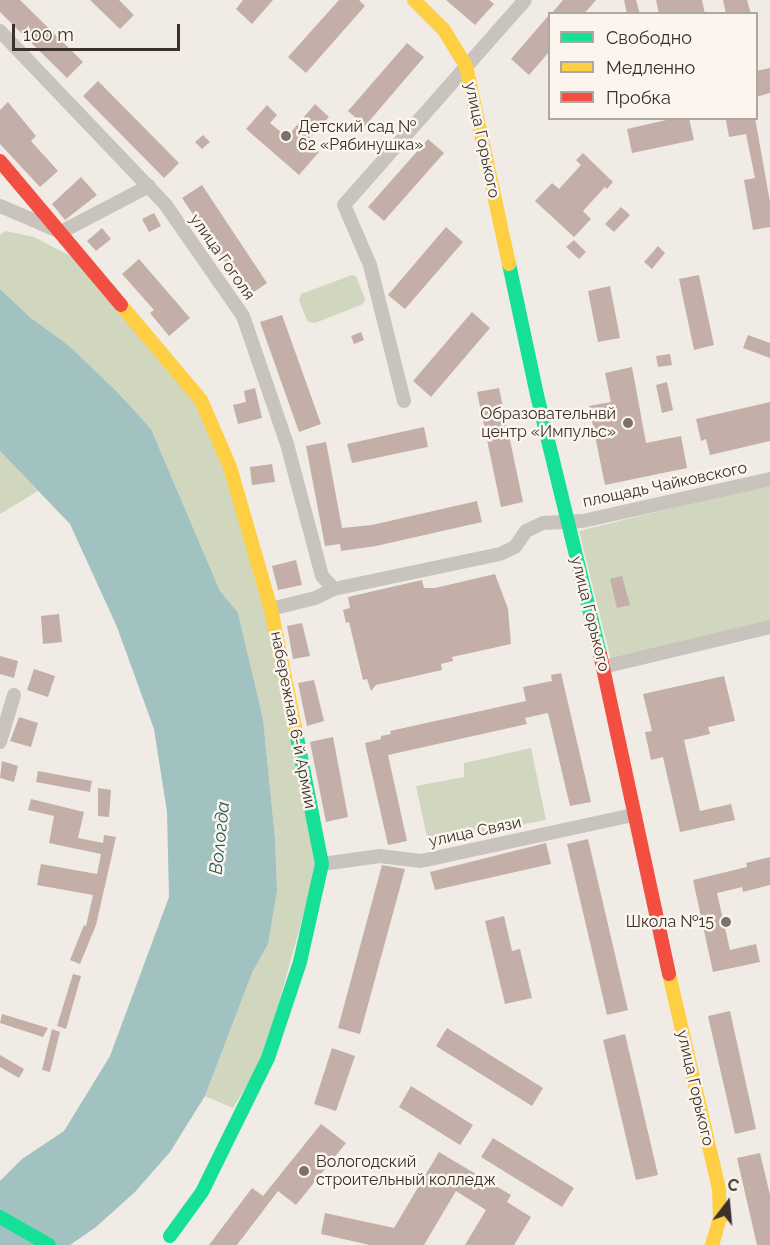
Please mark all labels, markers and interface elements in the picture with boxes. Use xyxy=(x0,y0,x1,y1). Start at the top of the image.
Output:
scale bar xyxy=(15,12,183,50)
legend xyxy=(548,12,758,120)
text: 100 m xyxy=(23,24,74,45)
text: Свободно xyxy=(606,27,692,48)
text: Медленно xyxy=(606,57,695,78)
street label: улица Горького xyxy=(460,80,504,200)
text: Пробка xyxy=(606,87,671,108)
place label: Детский сад № 62 «Рябинушка» xyxy=(298,117,423,155)
marker: Детский сад № 62 «Рябинушка» xyxy=(279,129,293,143)
street label: улица Гоголя xyxy=(185,210,259,304)
place label: Образовательнвй центр «Импульс» xyxy=(480,404,616,442)
marker: Образовательнвй центр «Импульс» xyxy=(621,416,635,430)
street label: площадь Чайковского xyxy=(581,458,749,512)
street label: улица Горького xyxy=(566,554,614,674)
street label: набережная 6-й Армии xyxy=(266,630,320,810)
water label: Вологда xyxy=(205,800,235,876)
street label: улица Связи xyxy=(427,813,523,851)
place label: Школа №15 xyxy=(626,912,714,932)
marker: Школа №15 xyxy=(719,915,733,929)
street label: улица Горького xyxy=(672,1028,718,1148)
place label: Вологодский строительный колледж xyxy=(316,1152,496,1190)
marker: Вологодский строительный колледж xyxy=(297,1164,311,1178)
north arrow xyxy=(698,1173,758,1233)
text: С xyxy=(725,1175,741,1196)

